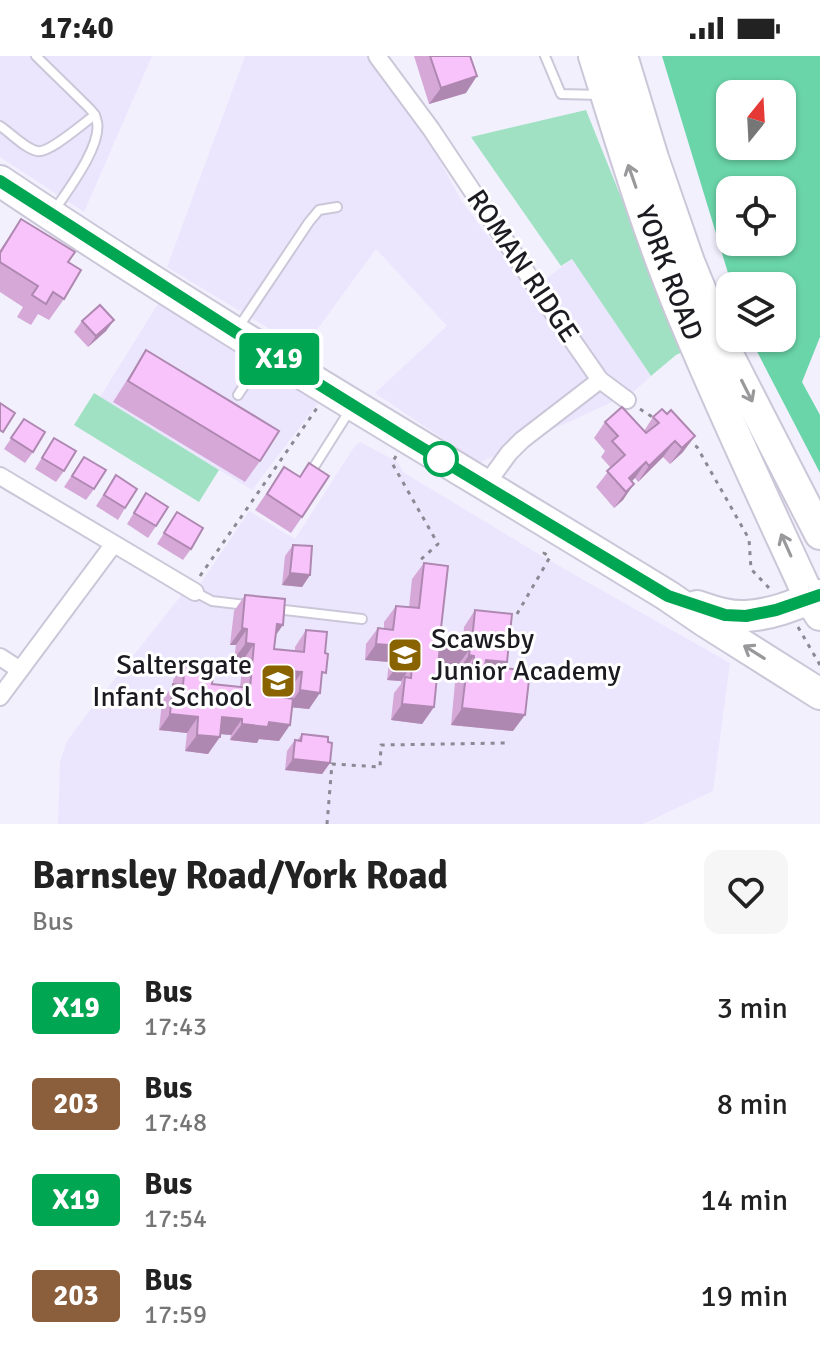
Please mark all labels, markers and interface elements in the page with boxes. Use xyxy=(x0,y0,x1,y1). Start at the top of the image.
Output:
text: 17:40 xyxy=(40,10,114,47)
north arrow xyxy=(716,80,796,160)
map controls xyxy=(716,80,796,352)
one-way arrow xyxy=(624,164,639,189)
button: locate xyxy=(716,176,796,256)
street label: ROMAN RIDGE xyxy=(459,183,587,349)
street label: YORK ROAD xyxy=(628,201,710,345)
button: layers xyxy=(716,272,796,352)
line badge: X19 xyxy=(233,333,325,385)
text: X19 xyxy=(255,342,303,376)
one-way arrow xyxy=(739,378,755,402)
unlabelled marker xyxy=(424,442,458,476)
one-way arrow xyxy=(778,534,793,558)
place label: Scawsby Junior Academy xyxy=(431,622,621,688)
school or university icon: Scawsby Junior Academy xyxy=(386,636,424,674)
one-way arrow xyxy=(743,643,766,659)
place label: Saltersgate Infant School xyxy=(92,648,252,714)
school or university icon: Saltersgate Infant School xyxy=(259,662,297,700)
button: heart xyxy=(704,850,788,934)
text: Barnsley Road/York Road xyxy=(32,852,448,899)
text: Bus xyxy=(32,906,73,938)
text: Bus xyxy=(144,974,192,1011)
text: 3 min xyxy=(717,990,788,1027)
text: X19 xyxy=(52,991,100,1025)
text: 17:43 xyxy=(144,1011,207,1043)
text: Bus xyxy=(144,1070,192,1107)
text: 8 min xyxy=(717,1086,788,1123)
text: 203 xyxy=(53,1087,99,1121)
text: 17:48 xyxy=(144,1107,207,1139)
text: Bus xyxy=(144,1166,192,1203)
text: 14 min xyxy=(701,1182,788,1219)
text: X19 xyxy=(52,1183,100,1217)
text: 17:54 xyxy=(144,1203,207,1235)
text: Bus xyxy=(144,1262,192,1299)
text: 19 min xyxy=(701,1278,788,1315)
text: 203 xyxy=(53,1279,99,1313)
text: 17:59 xyxy=(144,1299,207,1331)

